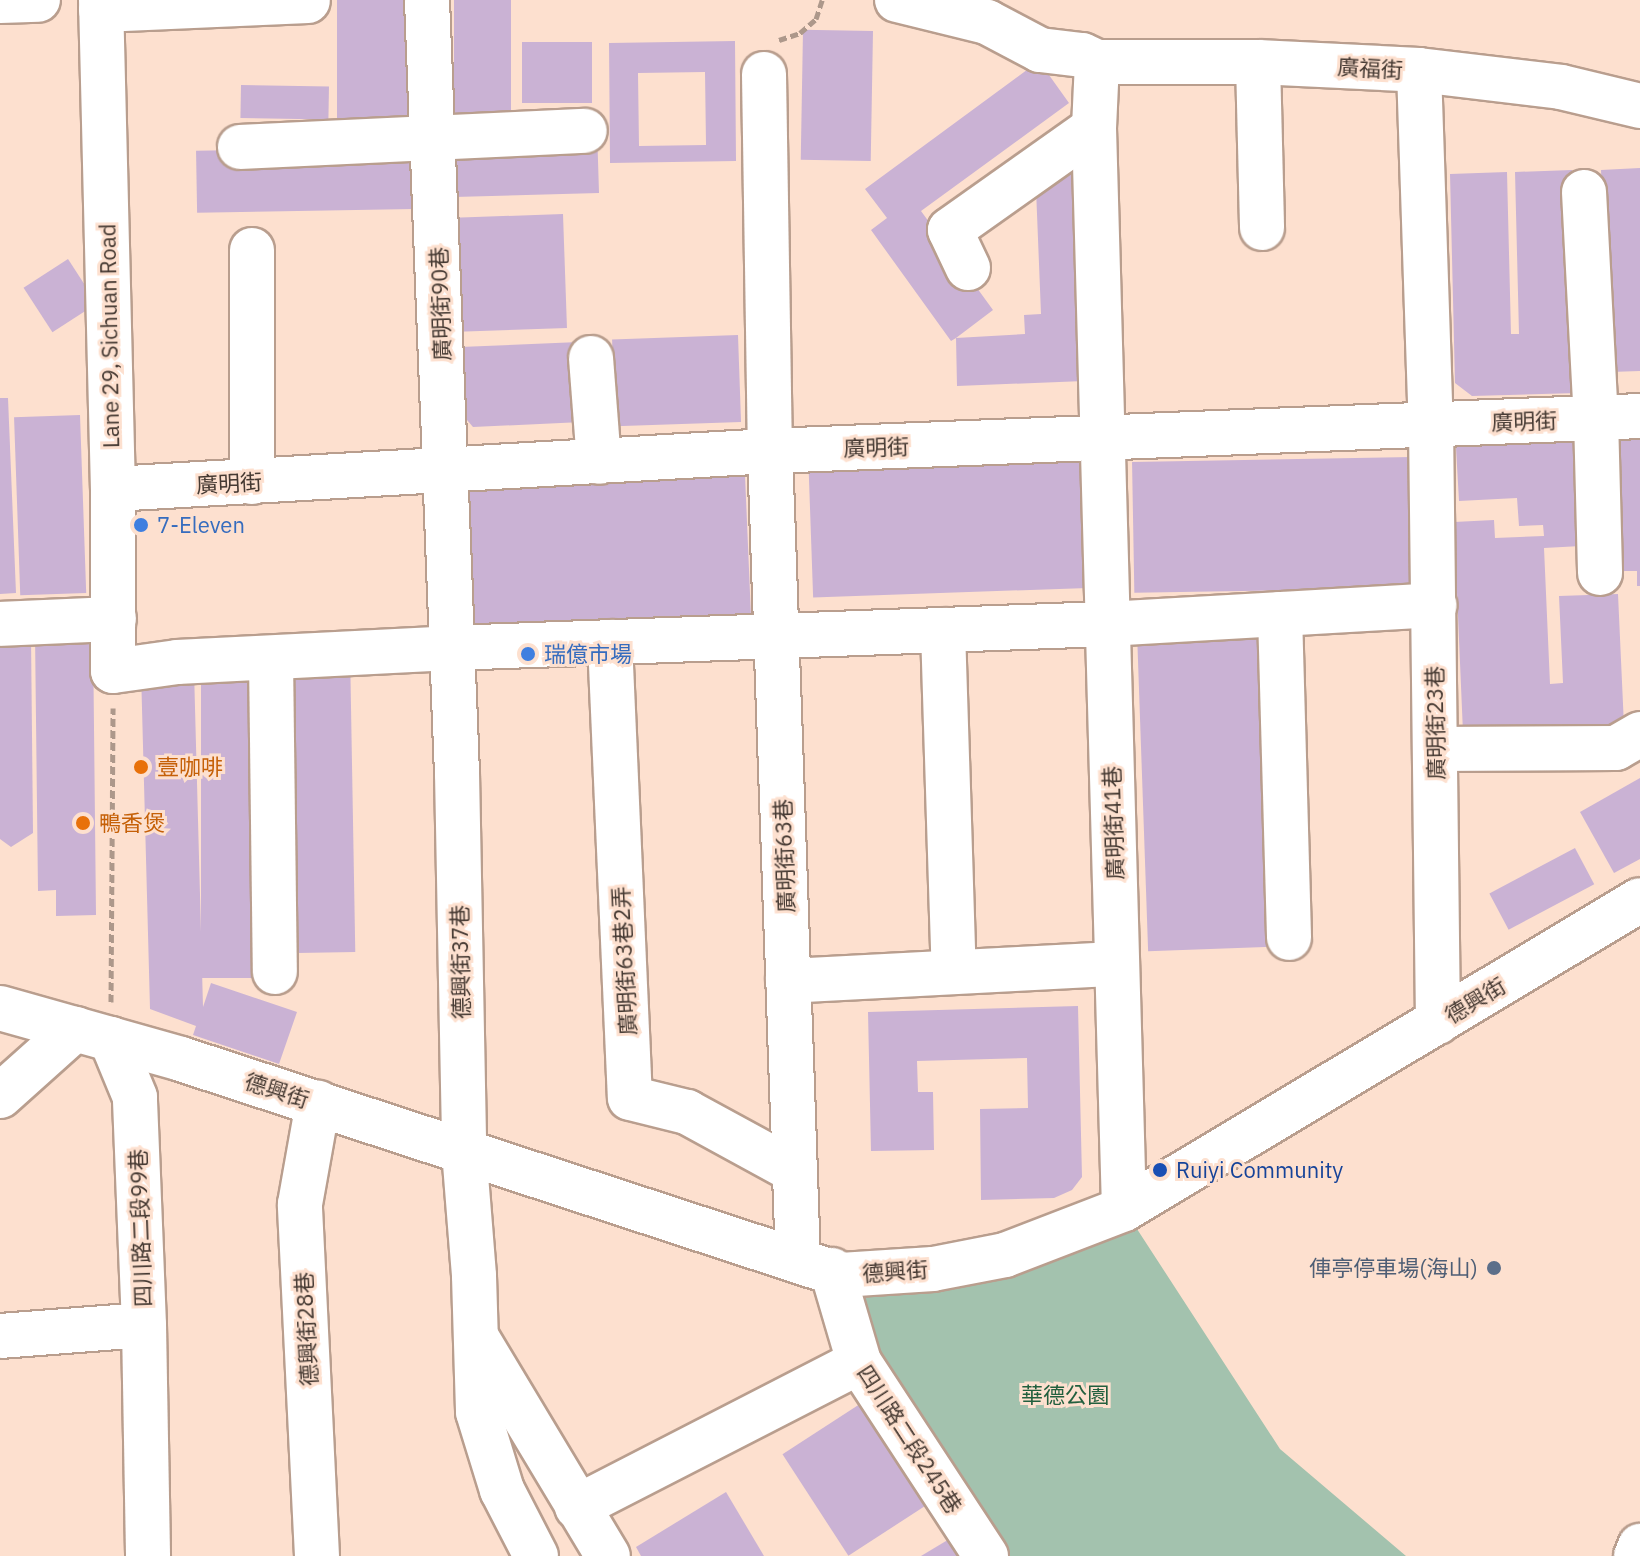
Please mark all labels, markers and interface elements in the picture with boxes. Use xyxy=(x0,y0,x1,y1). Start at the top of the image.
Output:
street label: 廣福街 xyxy=(1336,53,1404,83)
street label: Lane 29, Sichuan Road xyxy=(94,224,124,448)
street label: 廣明街90巷 xyxy=(425,246,455,362)
street label: 廣明街 xyxy=(1491,407,1557,435)
street label: 廣明街 xyxy=(843,433,909,461)
street label: 廣明街 xyxy=(195,468,263,498)
place label: 7-Eleven xyxy=(157,512,245,538)
marker: 7-Eleven xyxy=(132,516,150,534)
place label: 瑞億市場 xyxy=(544,641,632,667)
marker: 瑞億市場 xyxy=(519,645,537,663)
street label: 廣明街23巷 xyxy=(1421,666,1449,780)
place label: 壹咖啡 xyxy=(157,754,223,780)
marker: 壹咖啡 xyxy=(132,758,150,776)
street label: 廣明街41巷 xyxy=(1098,765,1128,881)
street label: 廣明街63巷 xyxy=(769,798,799,914)
place label: 鴨香煲 xyxy=(99,810,165,836)
marker: 鴨香煲 xyxy=(74,814,92,832)
street label: 廣明街63巷2弄 xyxy=(607,886,641,1036)
street label: 德興街37巷 xyxy=(446,905,474,1019)
street label: 德興街 xyxy=(1440,972,1510,1028)
street label: 德興街 xyxy=(242,1067,312,1113)
street label: 四川路二段99巷 xyxy=(124,1148,156,1308)
place label: Ruiyi Community xyxy=(1176,1157,1343,1183)
marker: Ruiyi Community xyxy=(1151,1161,1169,1179)
place label: 俥亭停車場(海山) xyxy=(1309,1255,1478,1281)
street label: 德興街 xyxy=(861,1256,929,1286)
marker: 俥亭停車場(海山) xyxy=(1485,1259,1503,1277)
street label: 德興街28巷 xyxy=(290,1271,322,1387)
street label: 四川路二段245巷 xyxy=(852,1360,968,1518)
park label: 華德公園 xyxy=(1021,1382,1109,1408)

